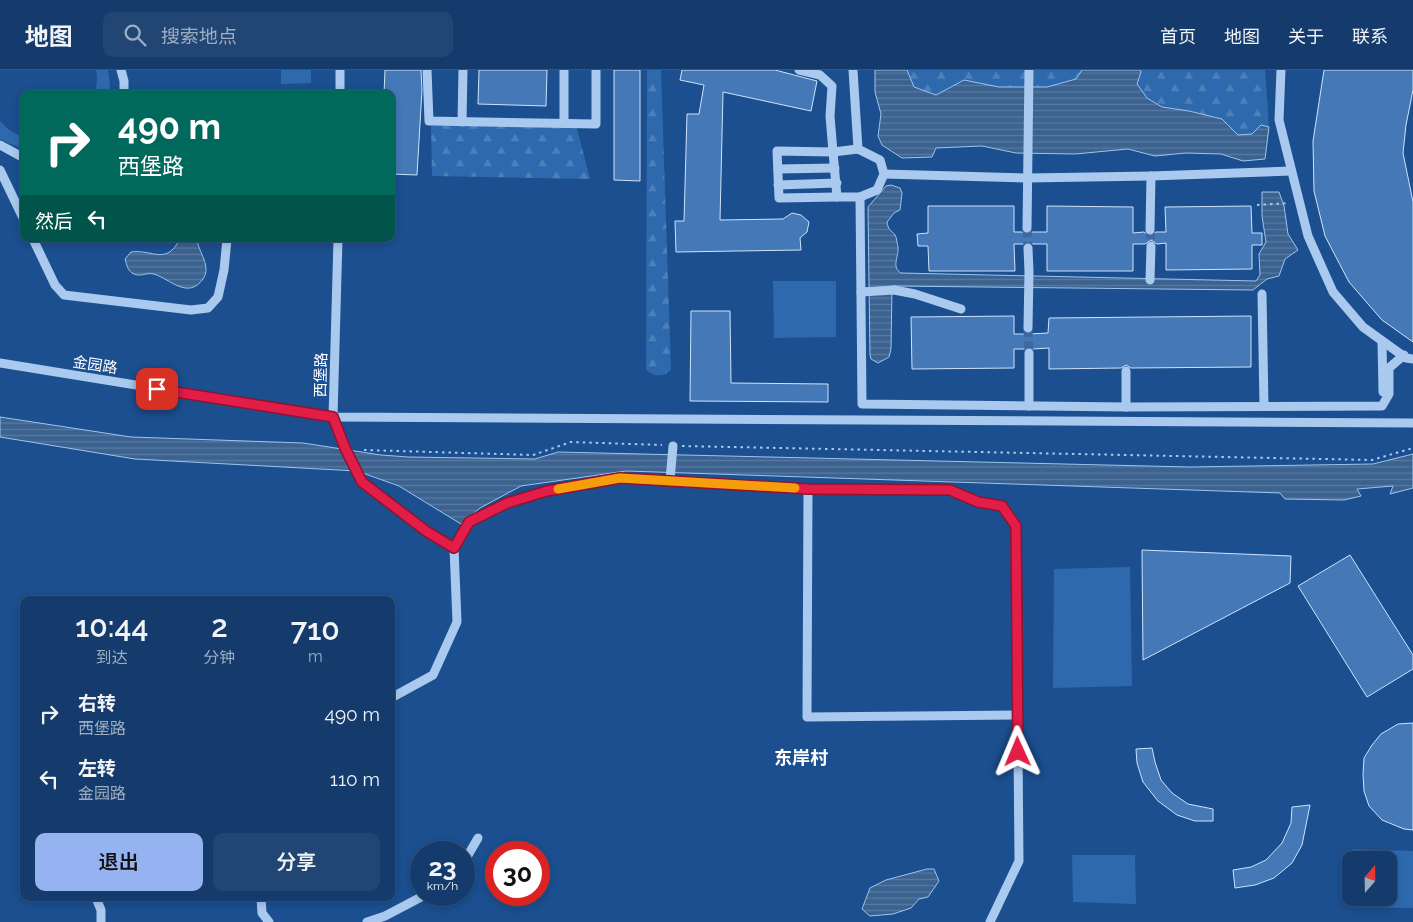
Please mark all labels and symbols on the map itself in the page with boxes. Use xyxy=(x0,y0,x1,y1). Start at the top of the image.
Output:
street label: 西堡路 xyxy=(312,352,330,398)
street label: 金园路 xyxy=(71,353,119,377)
pin xyxy=(136,368,178,410)
position arrow xyxy=(991,725,1043,777)
district label: 东岸村 xyxy=(774,747,828,768)
speed limit sign: 30 xyxy=(485,841,550,906)
north arrow xyxy=(1342,851,1398,906)

